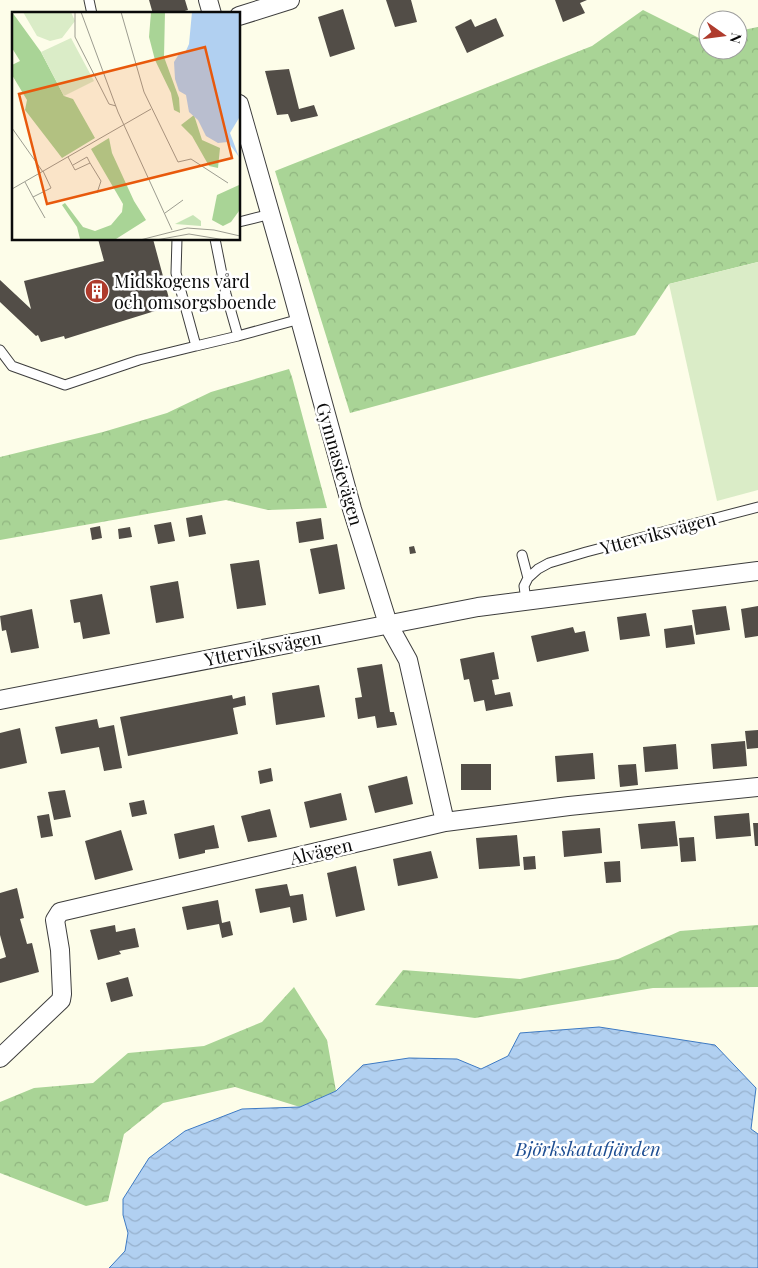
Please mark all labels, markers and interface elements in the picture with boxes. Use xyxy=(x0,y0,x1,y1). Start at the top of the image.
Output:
north arrow xyxy=(698,10,748,60)
inset map xyxy=(12,12,240,240)
text: N xyxy=(726,31,747,45)
place label: Midskogens vård och omsorgsboende xyxy=(114,269,276,314)
building icon: Midskogens vård och omsorgsboende xyxy=(84,278,110,304)
street label: Gymnasievägen xyxy=(311,400,369,528)
street label: Ytterviksvägen xyxy=(597,506,719,560)
street label: Ytterviksvägen xyxy=(201,625,324,671)
street label: Alvägen xyxy=(286,832,355,870)
water label: Björkskatafjärden xyxy=(514,1135,661,1161)

